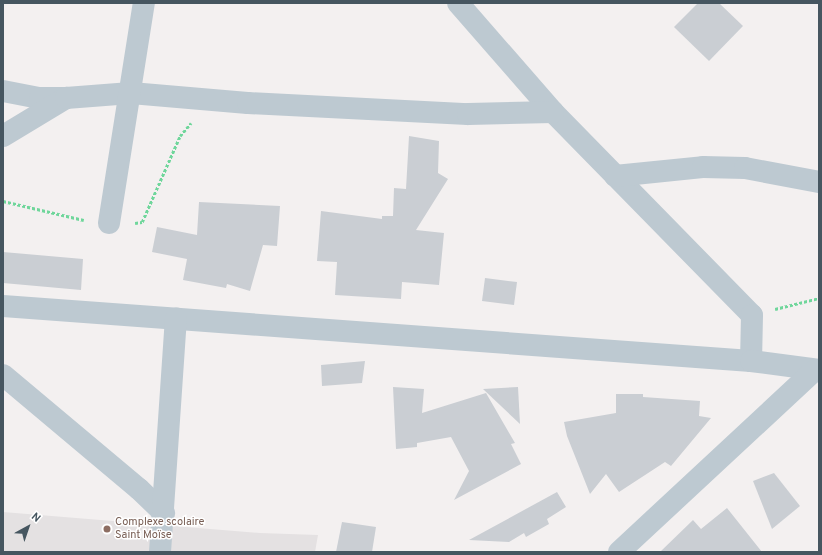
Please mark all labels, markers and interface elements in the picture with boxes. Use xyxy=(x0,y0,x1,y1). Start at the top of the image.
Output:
north arrow xyxy=(8,507,48,547)
text: N xyxy=(28,510,43,526)
place label: Complexe scolaire Saint Moïse xyxy=(115,516,204,542)
marker: Complexe scolaire Saint Moïse xyxy=(102,524,112,534)

